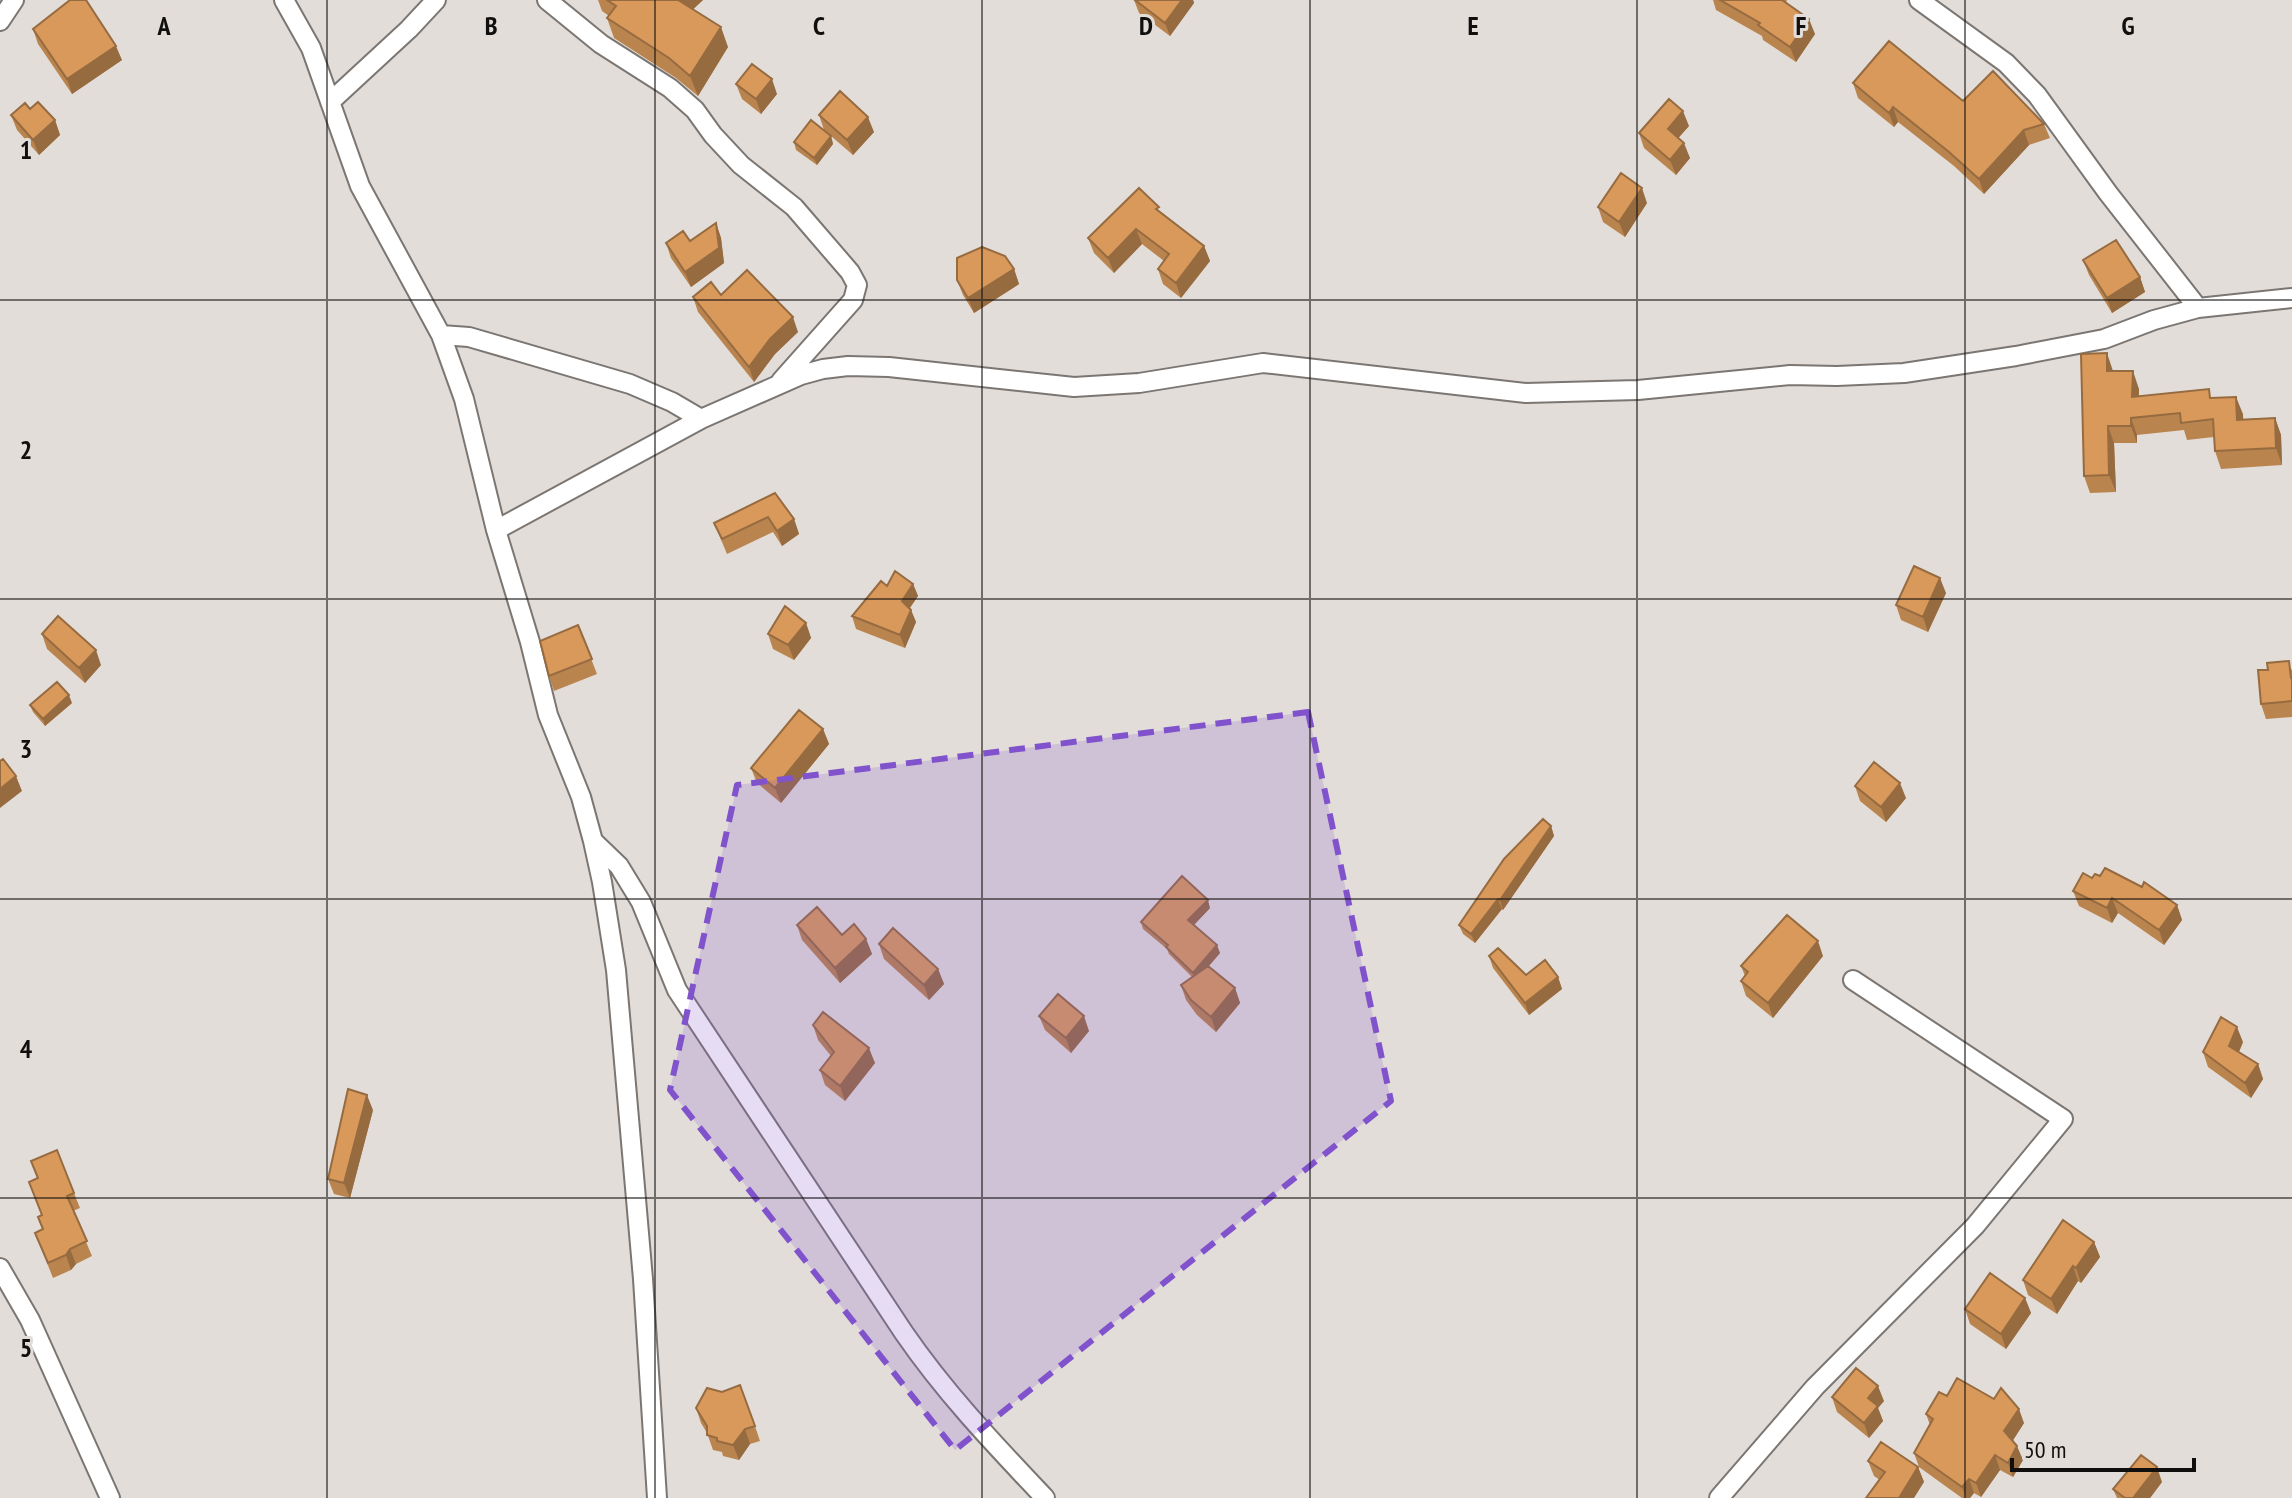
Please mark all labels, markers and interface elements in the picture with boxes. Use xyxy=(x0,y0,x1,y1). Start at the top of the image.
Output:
text: A xyxy=(156,9,171,42)
text: B xyxy=(485,9,498,42)
text: C xyxy=(813,9,825,42)
text: D xyxy=(1139,9,1153,42)
text: E xyxy=(1467,9,1479,42)
text: F xyxy=(1796,9,1807,42)
text: G xyxy=(2121,9,2135,42)
text: 1 xyxy=(20,133,32,166)
text: 2 xyxy=(20,433,32,466)
text: 3 xyxy=(20,732,32,765)
text: 4 xyxy=(20,1032,33,1065)
text: 5 xyxy=(20,1331,32,1364)
scale bar xyxy=(2012,1422,2194,1472)
text: 50 m xyxy=(2024,1434,2066,1465)

